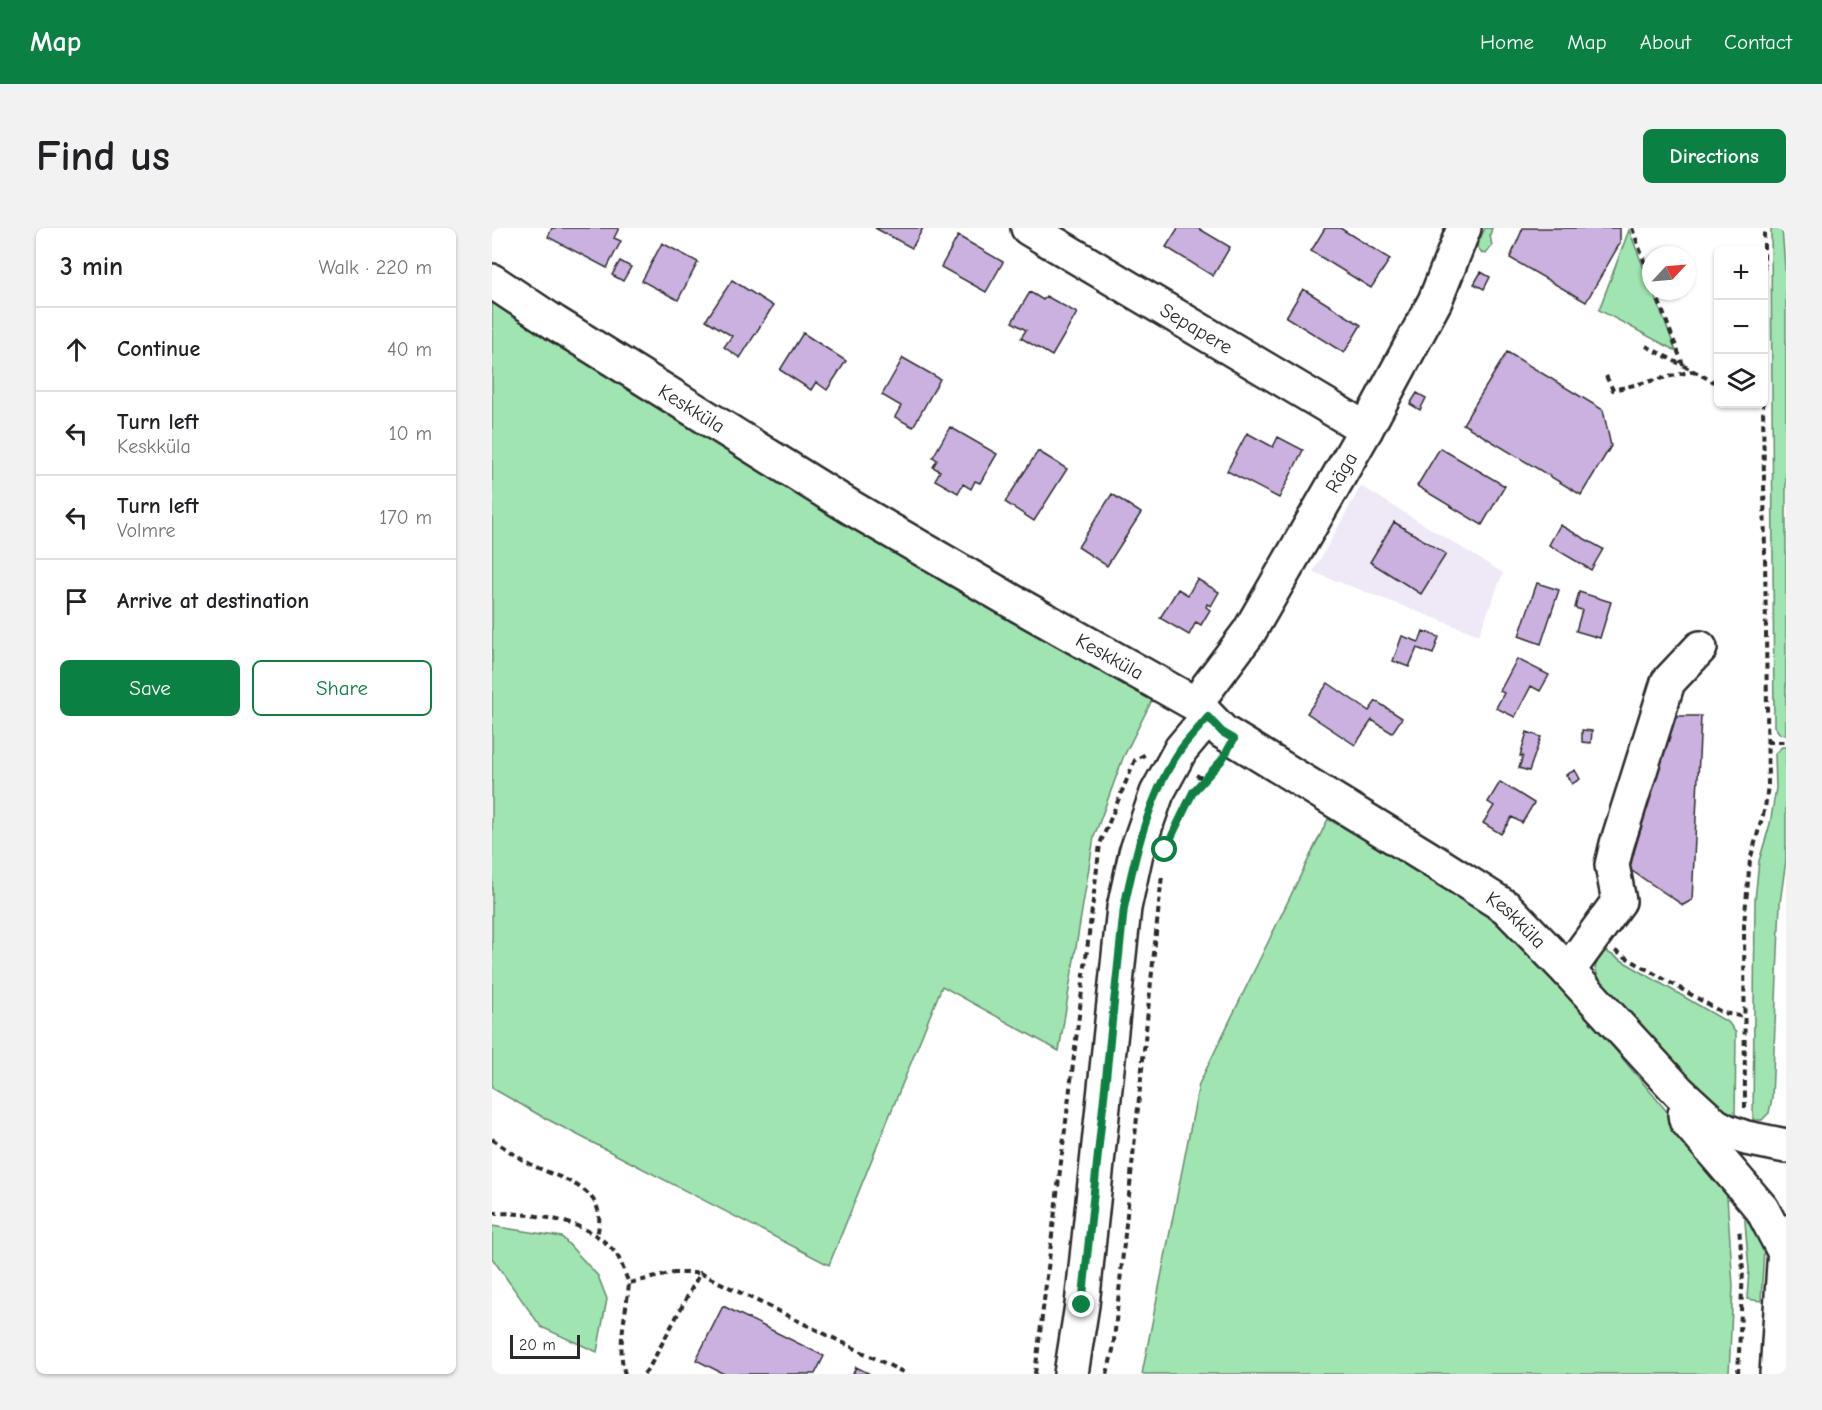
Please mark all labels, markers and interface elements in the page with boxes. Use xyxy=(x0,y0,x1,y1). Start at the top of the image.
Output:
text: Map xyxy=(30,26,81,58)
text: Home xyxy=(1480,30,1534,54)
text: Map xyxy=(1567,30,1607,54)
text: About xyxy=(1640,30,1691,54)
text: Contact xyxy=(1724,30,1792,54)
button: Directions xyxy=(1643,129,1786,183)
text: Find us xyxy=(36,132,170,181)
north arrow xyxy=(1642,246,1696,300)
map controls xyxy=(1714,246,1768,408)
button: + xyxy=(1714,246,1768,300)
text: 3 min xyxy=(60,252,123,282)
text: Walk · 220 m xyxy=(318,256,432,279)
street label: Sepapere xyxy=(1156,298,1237,359)
button: − xyxy=(1714,300,1768,354)
icon: ahead xyxy=(60,333,93,366)
text: Continue xyxy=(117,336,200,362)
text: 40 m xyxy=(387,338,432,361)
button: layers xyxy=(1714,354,1768,408)
street label: Keskküla xyxy=(654,379,729,438)
text: Turn left xyxy=(117,409,199,435)
icon: left xyxy=(60,417,93,450)
text: 10 m xyxy=(389,422,432,445)
text: Keskküla xyxy=(117,435,191,458)
street label: Räga xyxy=(1320,448,1362,497)
text: Turn left xyxy=(117,493,199,519)
icon: left xyxy=(60,501,93,534)
text: 170 m xyxy=(379,506,432,529)
text: Volmre xyxy=(117,519,176,542)
icon: arrive xyxy=(60,585,93,618)
text: Arrive at destination xyxy=(117,588,309,614)
street label: Keskküla xyxy=(1072,628,1148,684)
button: Save xyxy=(60,660,240,716)
button: Share xyxy=(252,660,432,716)
route start xyxy=(1151,836,1177,862)
street label: Keskküla xyxy=(1482,886,1551,953)
route end xyxy=(1068,1291,1094,1317)
scale bar xyxy=(510,1332,580,1360)
text: 20 m xyxy=(519,1336,556,1354)

